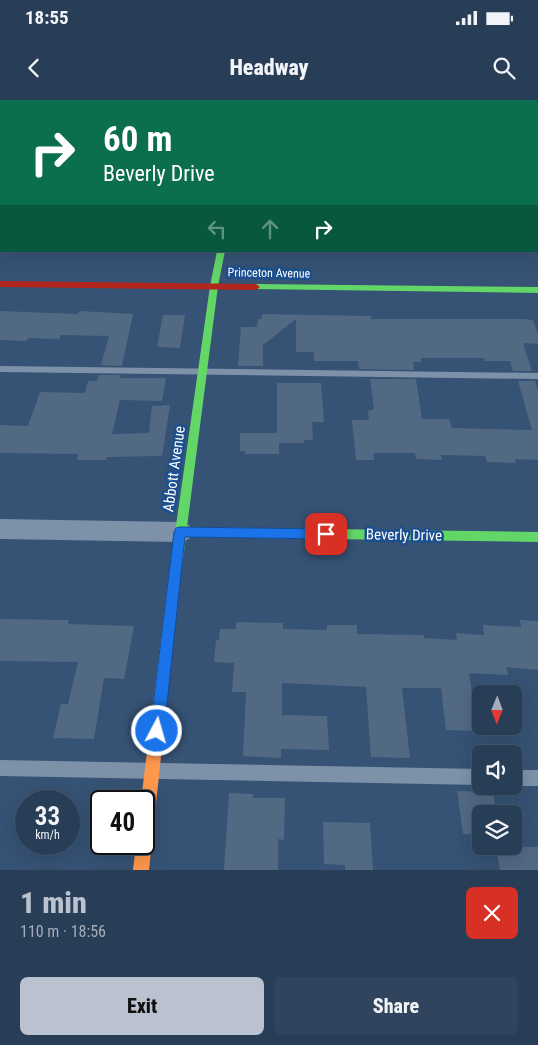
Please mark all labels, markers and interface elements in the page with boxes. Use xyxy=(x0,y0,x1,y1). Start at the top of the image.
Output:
text: 18:55 xyxy=(25,6,69,29)
icon: back xyxy=(20,54,48,82)
icon: search xyxy=(490,54,518,82)
text: Headway xyxy=(229,55,309,80)
text: 60 m xyxy=(103,119,172,160)
icon: right xyxy=(20,120,85,185)
text: Beverly Drive xyxy=(103,161,215,186)
icon: left xyxy=(203,215,231,243)
icon: ahead xyxy=(256,215,284,243)
icon: right xyxy=(309,215,337,243)
street label: Princeton Avenue xyxy=(228,265,311,281)
street label: Abbott Avenue xyxy=(159,425,189,513)
pin xyxy=(305,513,347,555)
icon: arrive xyxy=(312,520,340,548)
street label: Beverly Drive xyxy=(366,525,442,545)
north arrow xyxy=(472,685,522,735)
map controls xyxy=(472,685,522,855)
position arrow xyxy=(130,704,182,756)
button: sound xyxy=(472,745,522,795)
speed limit sign: 40 xyxy=(90,790,155,855)
text: 33 xyxy=(35,802,60,831)
button: layers xyxy=(472,805,522,855)
text: km/h xyxy=(35,828,60,842)
text: 1 min xyxy=(20,885,87,920)
button: close xyxy=(466,887,518,939)
text: 110 m · 18:56 xyxy=(20,922,106,941)
button: Exit xyxy=(20,977,264,1035)
button: Share xyxy=(274,977,518,1035)

